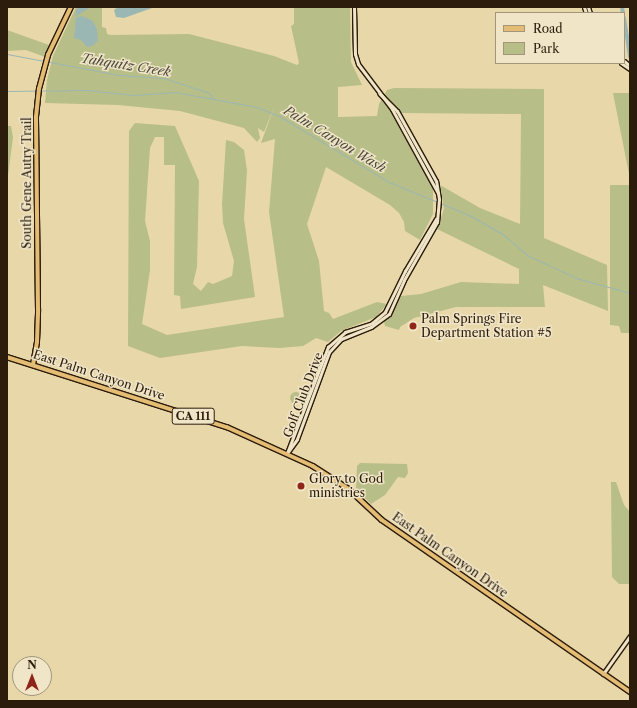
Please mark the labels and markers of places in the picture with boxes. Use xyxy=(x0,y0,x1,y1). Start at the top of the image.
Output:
place label: Palm Springs Fire Department Station #5 xyxy=(421,312,552,340)
marker: Palm Springs Fire Department Station #5 xyxy=(408,321,418,331)
place label: Glory to God ministries xyxy=(309,472,384,500)
marker: Glory to God ministries xyxy=(296,481,306,491)

